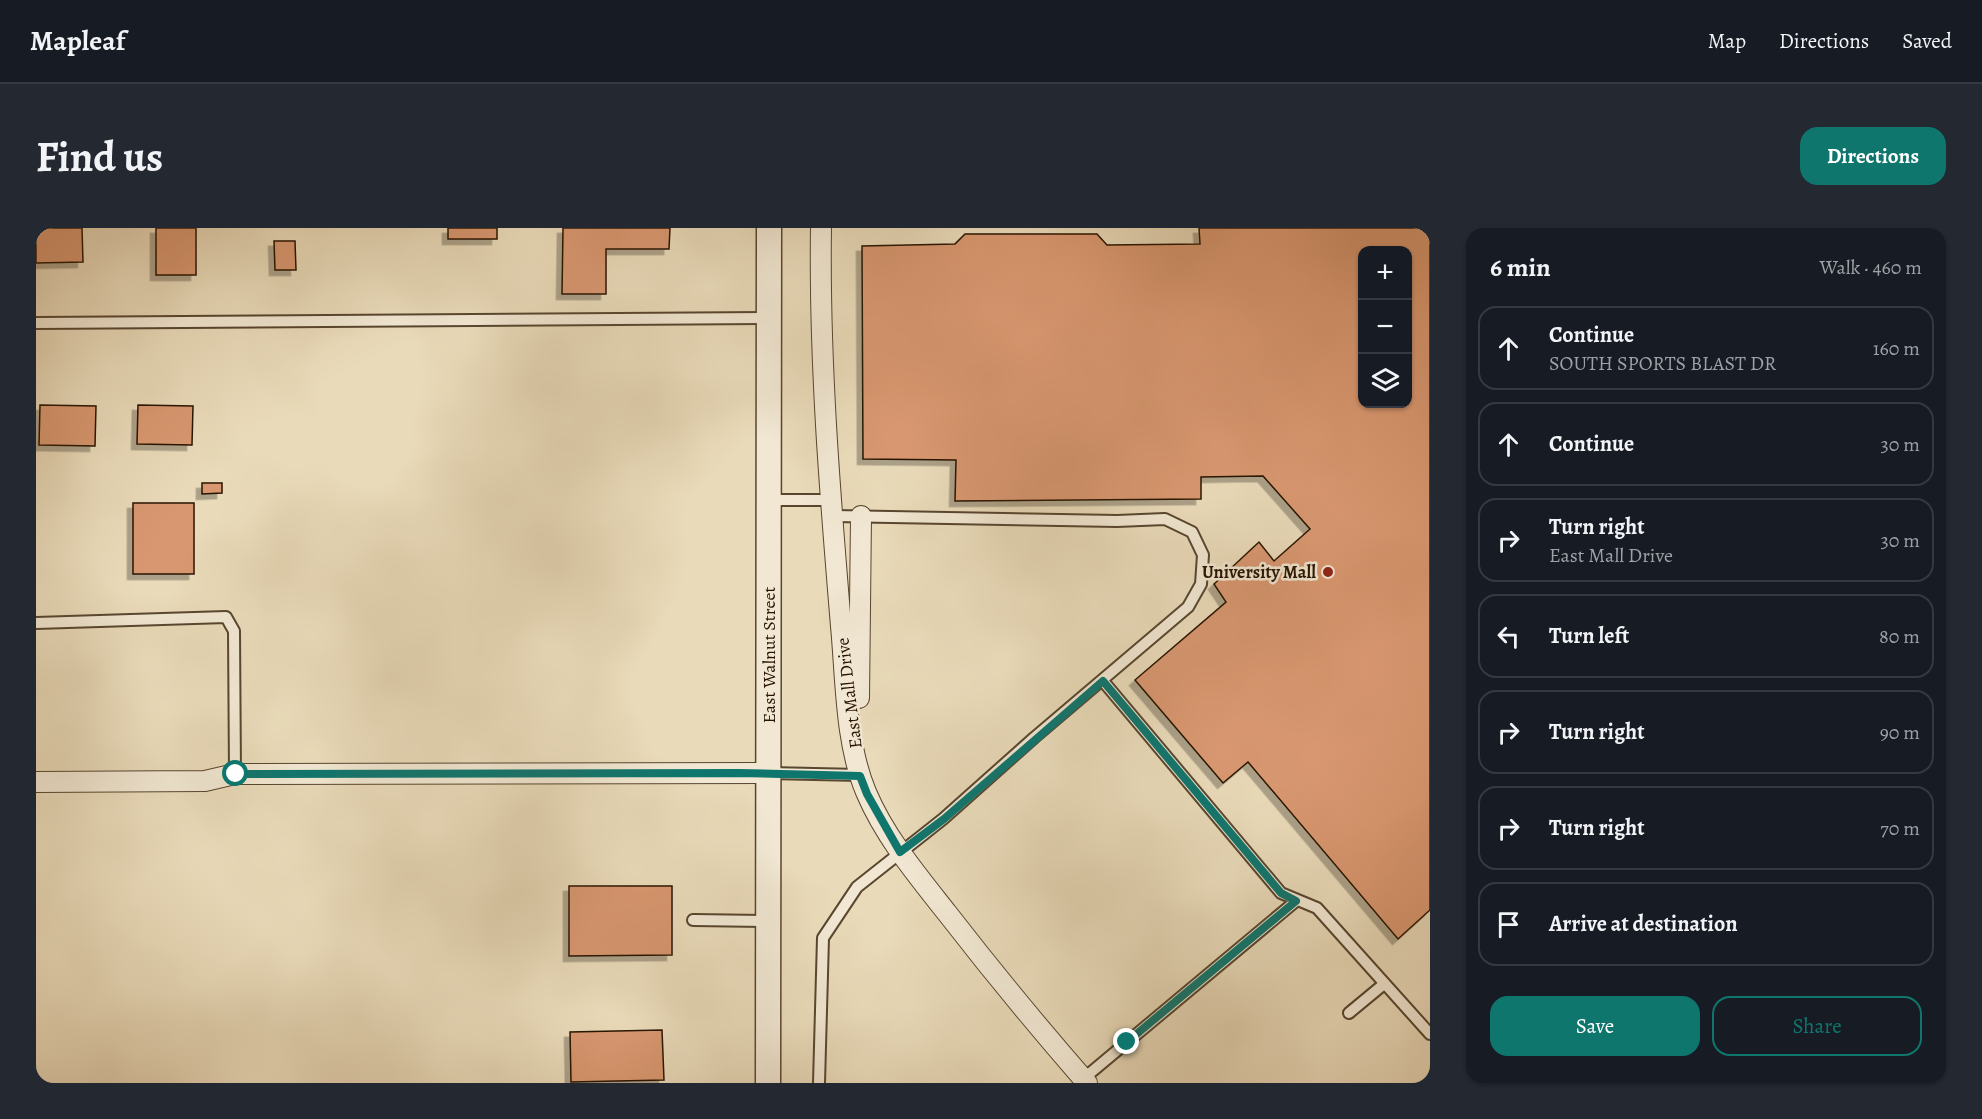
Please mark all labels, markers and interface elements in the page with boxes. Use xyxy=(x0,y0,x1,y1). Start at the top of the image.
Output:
text: Mapleaf xyxy=(30,22,125,60)
text: Map xyxy=(1708,27,1746,55)
text: Directions xyxy=(1779,27,1869,55)
text: Saved xyxy=(1902,27,1952,55)
button: Directions xyxy=(1800,127,1946,185)
text: Find us xyxy=(36,128,163,185)
map controls xyxy=(1358,246,1412,408)
button: + xyxy=(1358,246,1412,300)
text: 6 min xyxy=(1490,250,1551,285)
text: Walk · 460 m xyxy=(1819,254,1922,281)
button: − xyxy=(1358,300,1412,354)
text: Continue xyxy=(1549,320,1634,350)
icon: ahead xyxy=(1492,332,1525,365)
text: 160 m xyxy=(1873,335,1920,362)
text: SOUTH SPORTS BLAST DR xyxy=(1549,350,1776,377)
button: layers xyxy=(1358,354,1412,408)
icon: ahead xyxy=(1492,428,1525,461)
text: Continue xyxy=(1549,429,1634,459)
text: 30 m xyxy=(1880,431,1920,458)
text: Turn right xyxy=(1549,512,1645,542)
icon: right xyxy=(1492,524,1525,557)
text: 30 m xyxy=(1880,527,1920,554)
text: East Mall Drive xyxy=(1549,542,1673,569)
place label: University Mall xyxy=(1202,560,1316,584)
marker: University Mall xyxy=(1321,565,1335,579)
street label: East Walnut Street xyxy=(757,586,781,723)
icon: left xyxy=(1492,620,1525,653)
text: Turn left xyxy=(1549,621,1629,651)
text: 80 m xyxy=(1879,623,1920,650)
street label: East Mall Drive xyxy=(830,636,868,750)
icon: right xyxy=(1492,716,1525,749)
text: Turn right xyxy=(1549,717,1645,747)
text: 90 m xyxy=(1880,719,1920,746)
route start xyxy=(222,760,248,786)
icon: right xyxy=(1492,812,1525,845)
text: Turn right xyxy=(1549,813,1645,843)
text: 70 m xyxy=(1880,815,1920,842)
icon: arrive xyxy=(1492,908,1525,941)
text: Arrive at destination xyxy=(1549,909,1738,939)
button: Save xyxy=(1490,996,1700,1056)
button: Share xyxy=(1712,996,1922,1056)
route end xyxy=(1113,1028,1139,1054)

